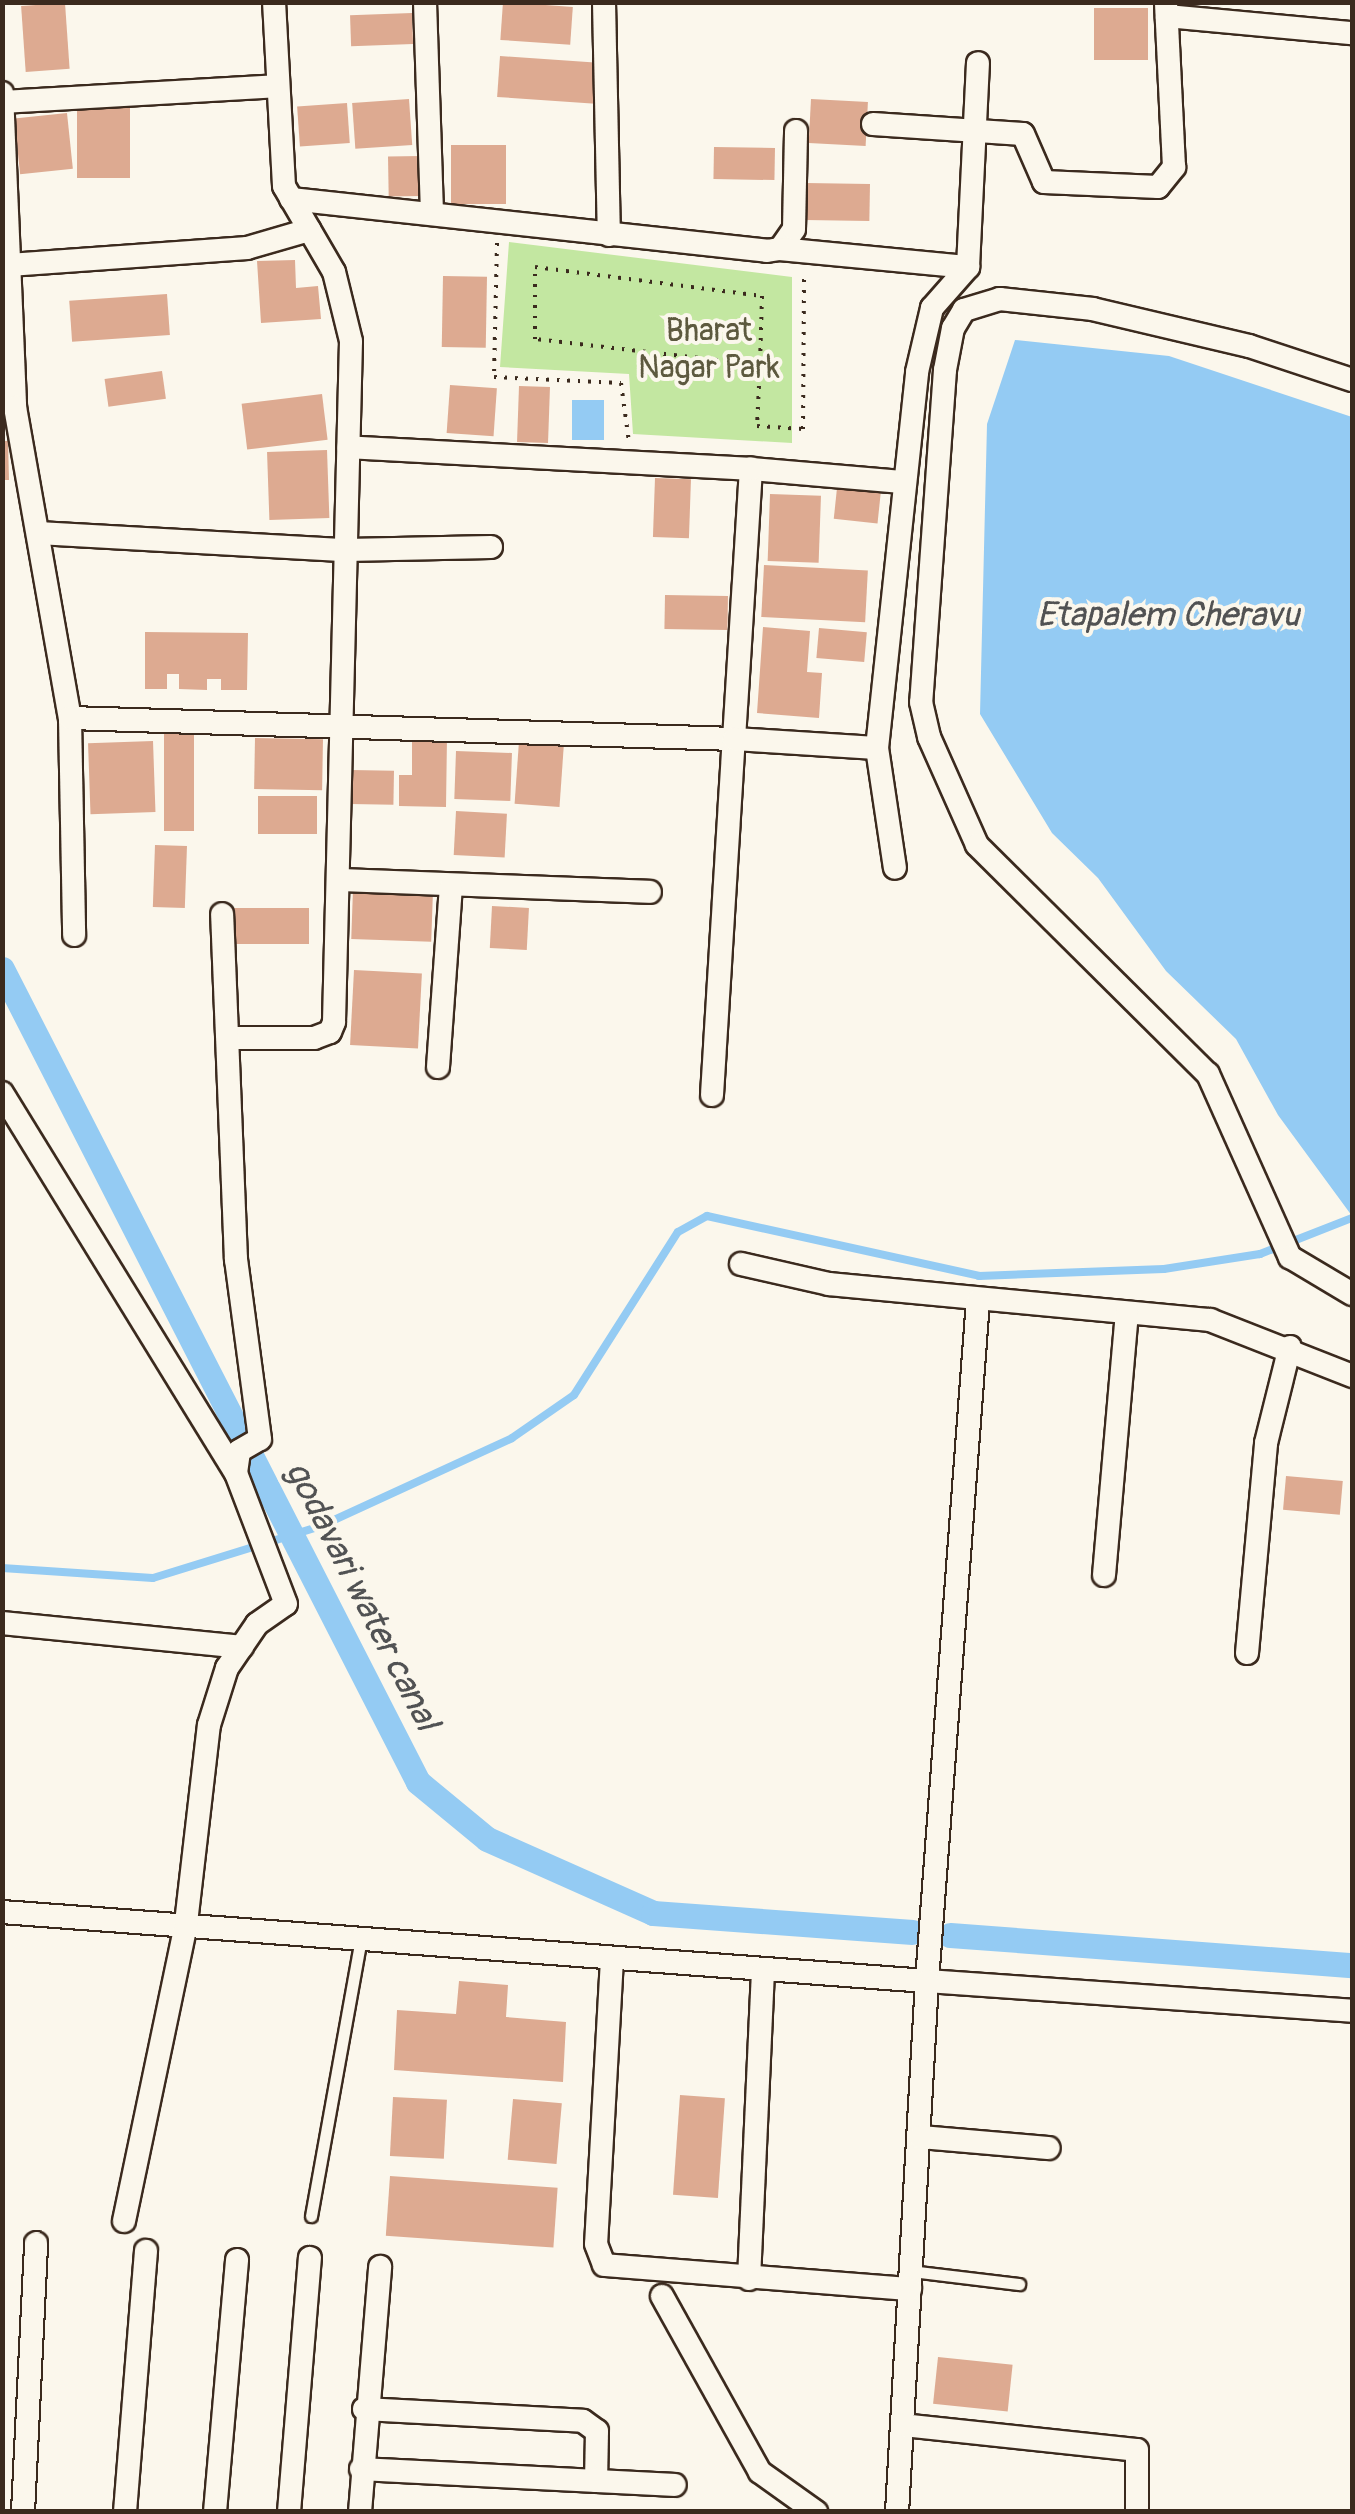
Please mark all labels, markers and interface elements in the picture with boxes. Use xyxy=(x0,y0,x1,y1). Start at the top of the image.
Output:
park label: Bharat Nagar Park xyxy=(638,313,780,388)
water label: Etapalem Cheravu xyxy=(1037,594,1299,636)
water label: godavari water canal xyxy=(276,1455,448,1737)

